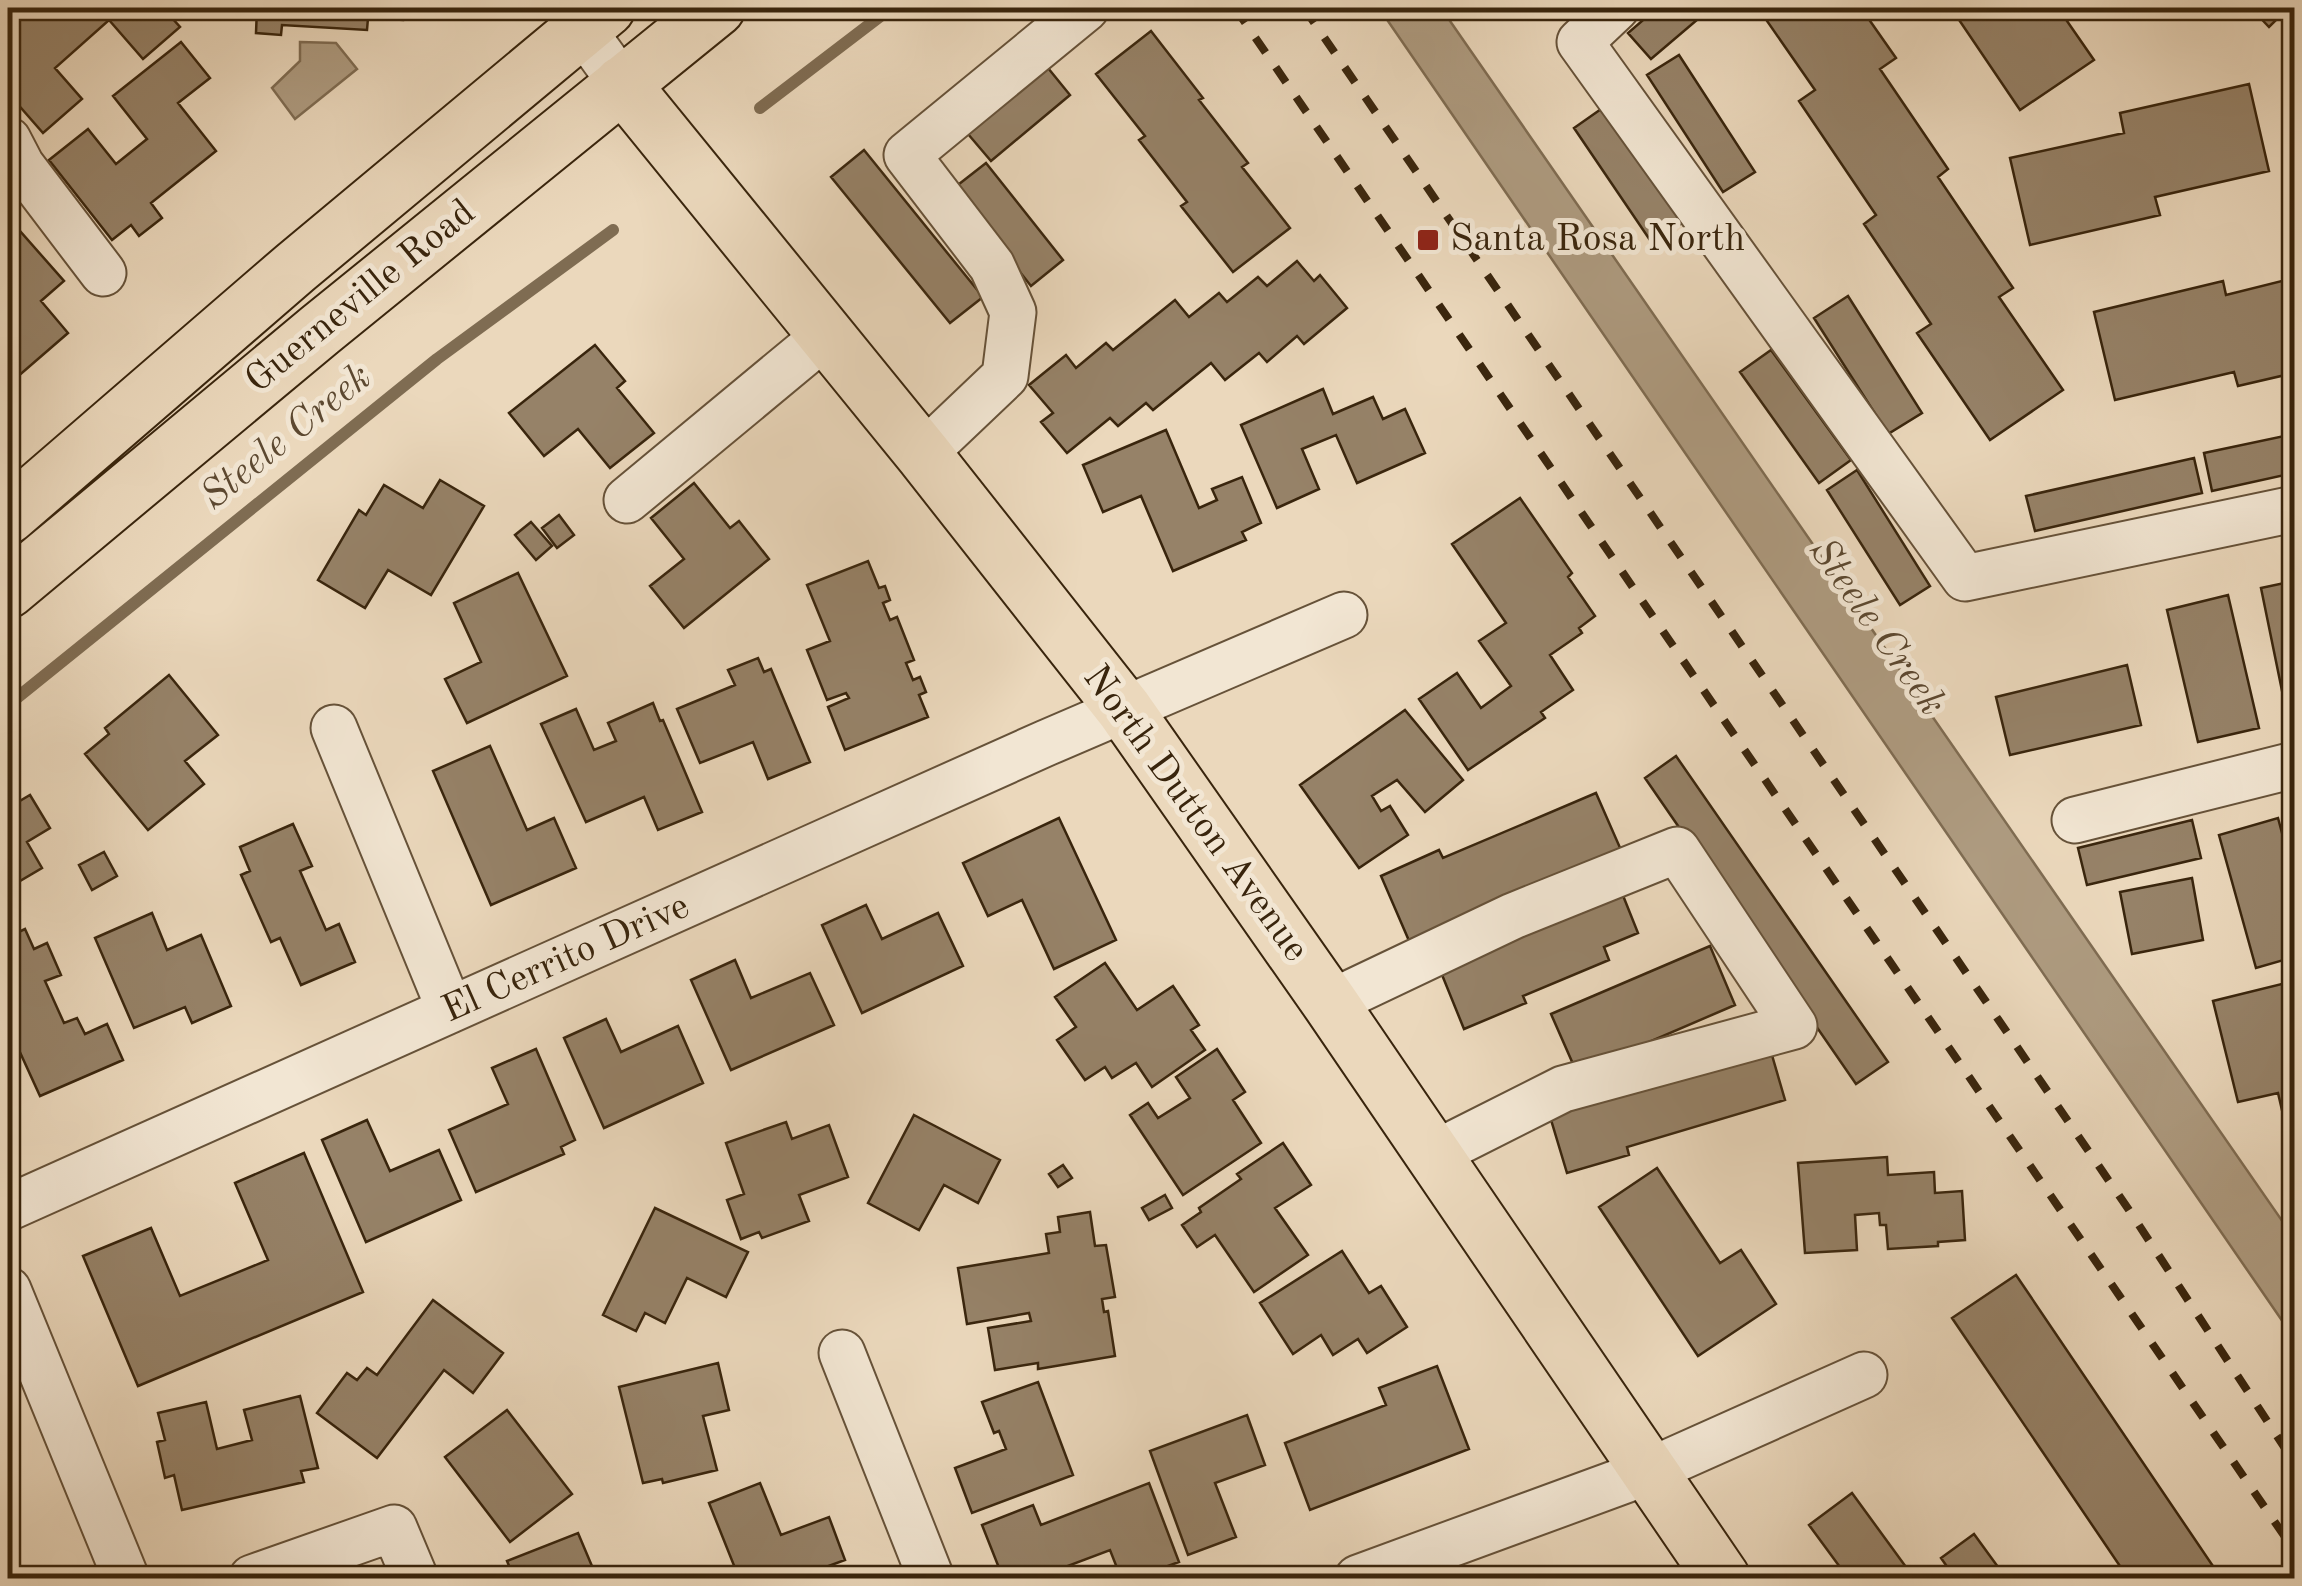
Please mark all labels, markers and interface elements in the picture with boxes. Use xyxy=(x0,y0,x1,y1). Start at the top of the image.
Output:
street label: Guerneville Road xyxy=(239,193,483,401)
place label: Santa Rosa North xyxy=(1450,221,1745,259)
marker: Santa Rosa North xyxy=(1415,227,1441,253)
water label: Steele Creek xyxy=(194,358,380,518)
water label: Steele Creek xyxy=(1801,532,1951,724)
street label: North Dutton Avenue xyxy=(1075,659,1315,969)
street label: El Cerrito Drive xyxy=(437,888,695,1030)

